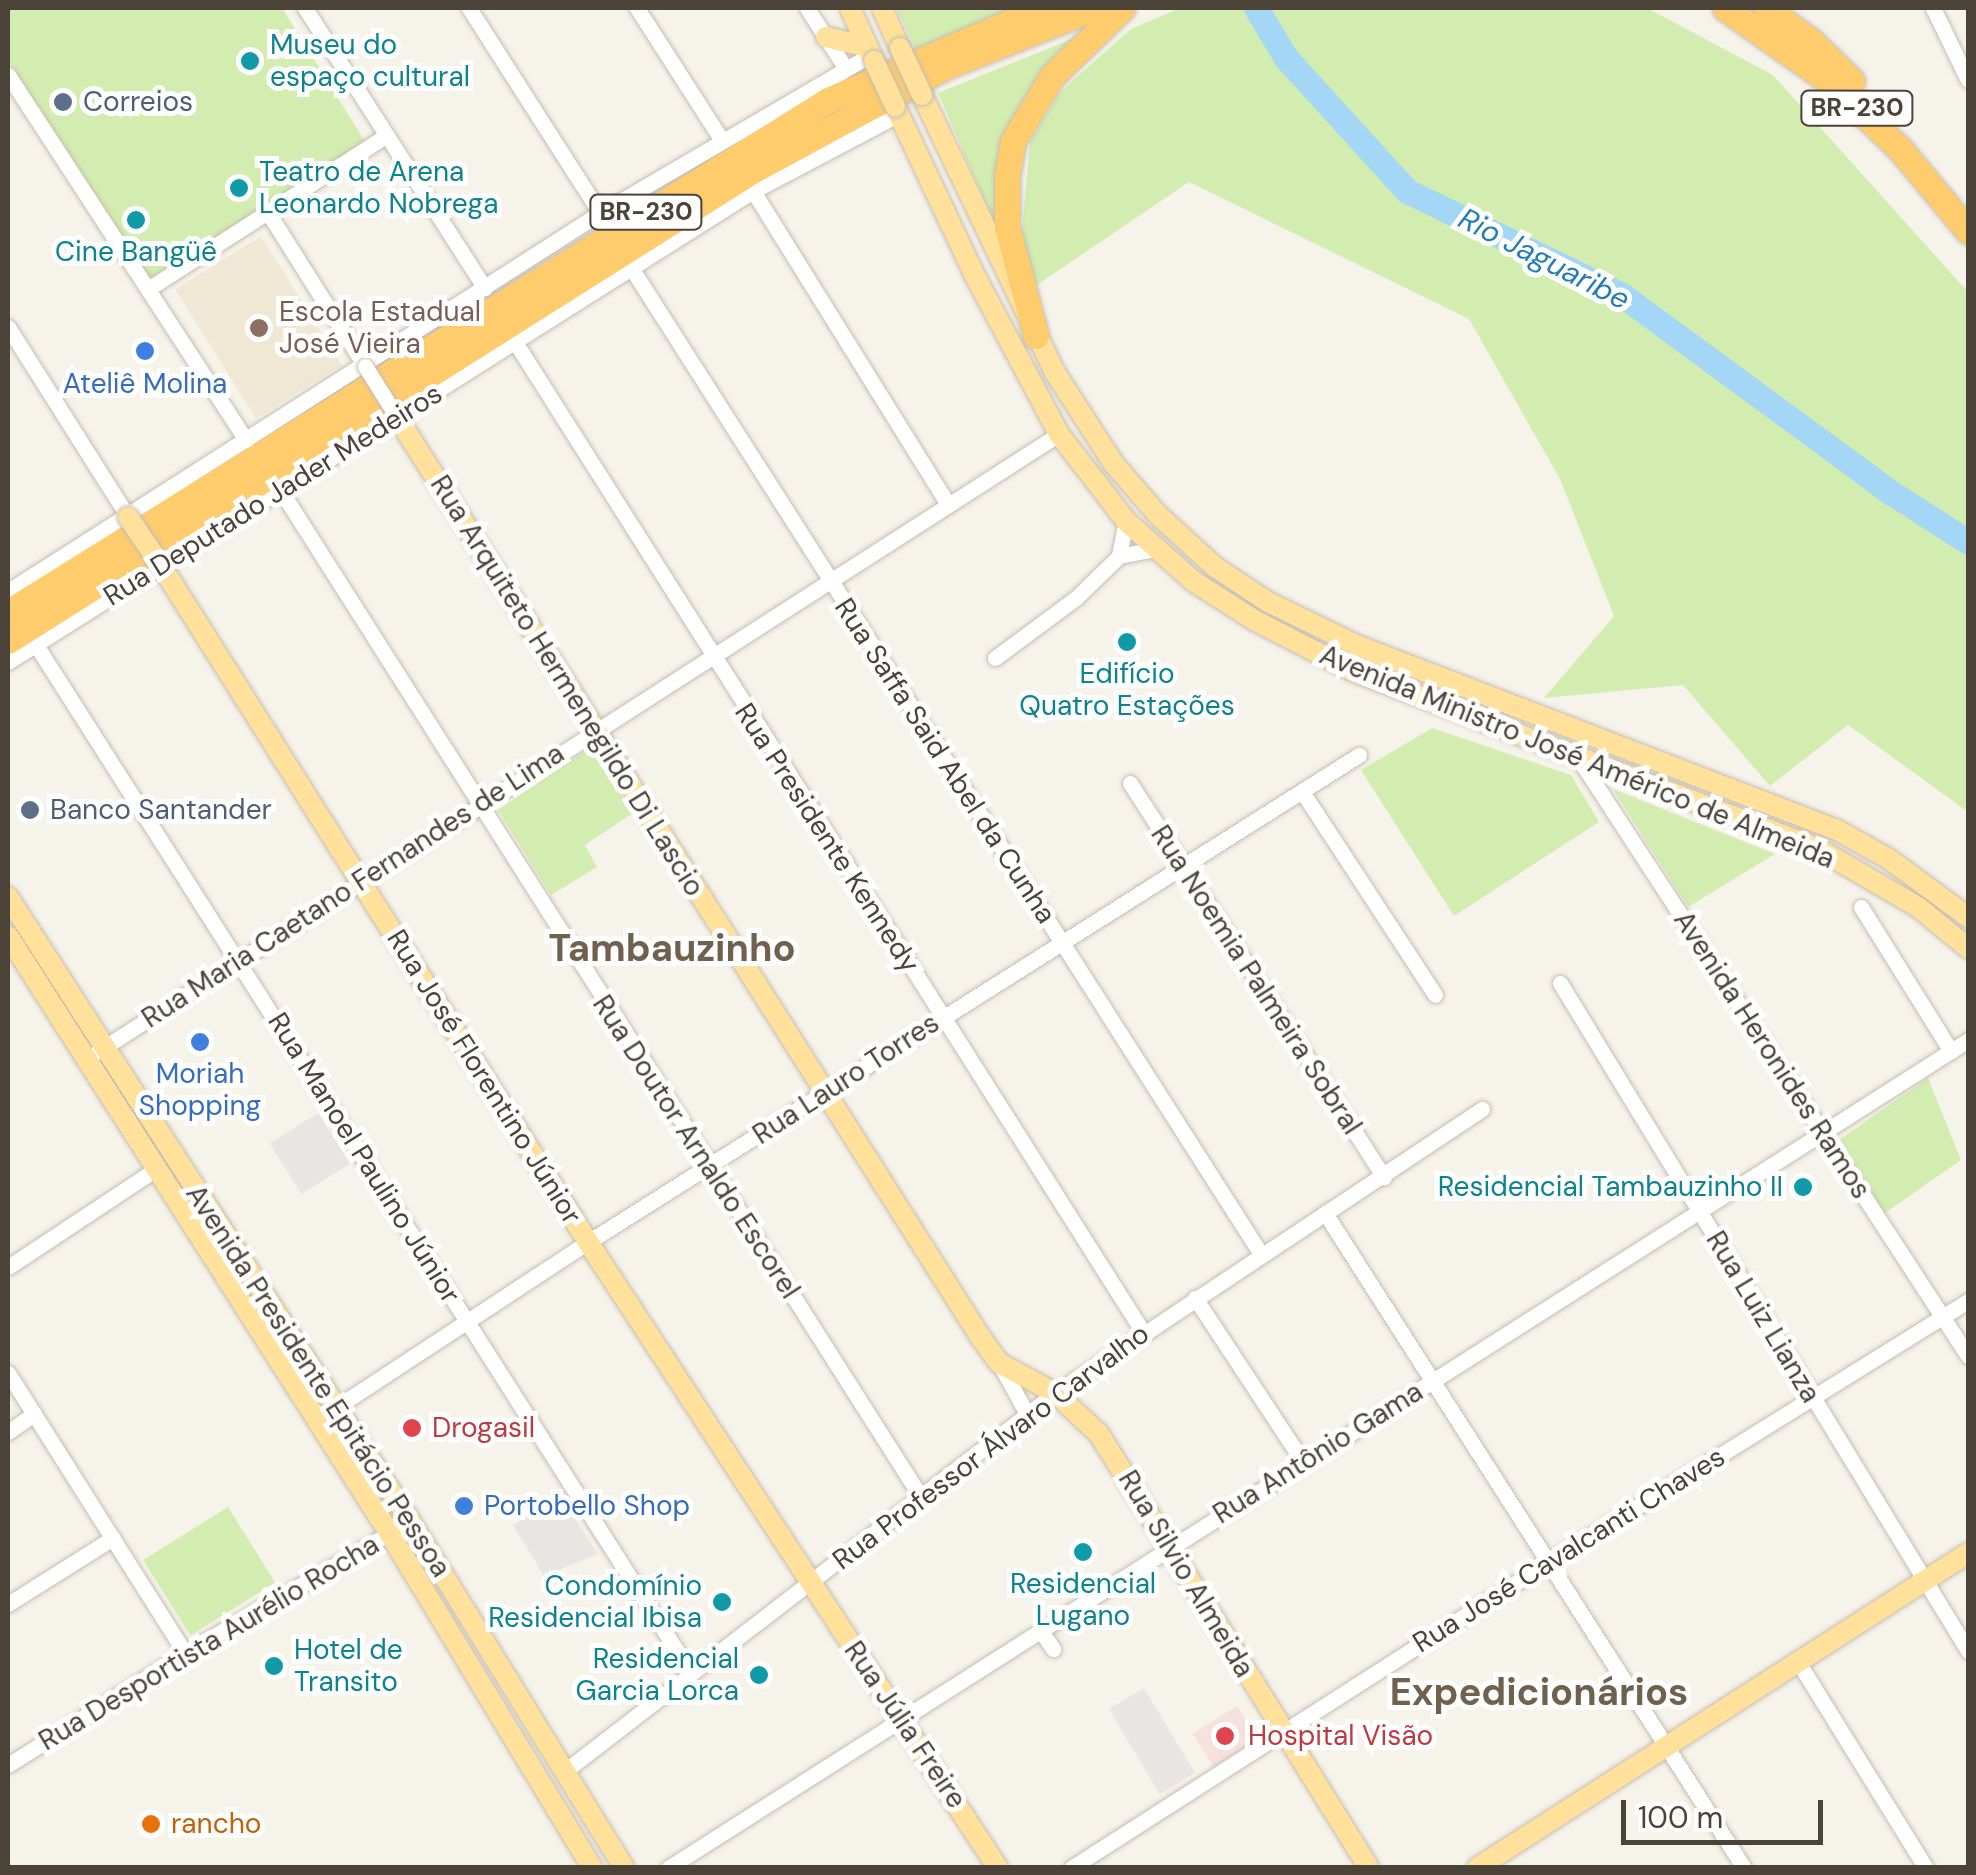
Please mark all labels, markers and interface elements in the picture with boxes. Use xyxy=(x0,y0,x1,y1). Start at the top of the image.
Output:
place label: Museu do espaço cultural xyxy=(270,28,470,94)
marker: Museu do espaço cultural xyxy=(239,50,261,72)
place label: Correios xyxy=(83,85,193,119)
road number: BR-230 xyxy=(1800,88,1914,128)
marker: Correios xyxy=(52,91,74,113)
place label: Teatro de Arena Leonardo Nobrega xyxy=(259,155,498,221)
marker: Teatro de Arena Leonardo Nobrega xyxy=(228,177,250,199)
road number: BR-230 xyxy=(588,192,704,232)
water label: Rio Jaguaribe xyxy=(1452,200,1636,318)
marker: Cine Bangüê xyxy=(125,209,147,231)
place label: Cine Bangüê xyxy=(55,235,217,269)
place label: Escola Estadual José Vieira xyxy=(279,295,481,361)
marker: Escola Estadual José Vieira xyxy=(248,317,270,339)
marker: Ateliê Molina xyxy=(134,340,156,362)
place label: Ateliê Molina xyxy=(63,367,227,401)
street label: Rua Deputado Jader Medeiros xyxy=(98,377,448,613)
street label: Rua Arquiteto Hermenegildo Di Lascio xyxy=(423,469,711,903)
street label: Rua Saffa Said Abel da Cunha xyxy=(827,592,1063,930)
marker: Edifício Quatro Estações xyxy=(1116,631,1138,653)
street label: Avenida Ministro José Américo de Almeida xyxy=(1315,638,1839,876)
place label: Edifício Quatro Estações xyxy=(1019,657,1235,723)
street label: Rua Presidente Kennedy xyxy=(727,697,927,979)
street label: Rua Maria Caetano Fernandes de Lima xyxy=(136,737,570,1035)
place label: Banco Santander xyxy=(50,793,272,827)
marker: Banco Santander xyxy=(19,799,41,821)
street label: Rua Noemia Palmeira Sobral xyxy=(1143,819,1369,1141)
street label: Avenida Heronides Ramos xyxy=(1666,905,1878,1205)
street label: Rua José Florentino Júnior xyxy=(379,924,589,1230)
district label: Tambauzinho xyxy=(548,926,796,972)
street label: Rua Doutor Arnaldo Escorel xyxy=(585,989,807,1305)
street label: Rua Lauro Torres xyxy=(747,1006,945,1152)
street label: Rua Manoel Paulino Júnior xyxy=(261,1007,467,1309)
marker: Moriah Shopping xyxy=(189,1031,211,1053)
place label: Moriah Shopping xyxy=(139,1057,261,1123)
place label: Residencial Tambauzinho II xyxy=(1438,1170,1783,1204)
marker: Residencial Tambauzinho II xyxy=(1792,1176,1814,1198)
street label: Avenida Presidente Epitácio Pessoa xyxy=(178,1179,458,1583)
street label: Rua Luiz Lianza xyxy=(1699,1225,1827,1409)
street label: Rua Professor Álvaro Carvalho xyxy=(826,1317,1156,1577)
street label: Rua Antônio Gama xyxy=(1207,1375,1429,1531)
place label: Drogasil xyxy=(432,1411,535,1445)
marker: Drogasil xyxy=(401,1417,423,1439)
street label: Rua José Cavalcanti Chaves xyxy=(1407,1440,1731,1660)
street label: Rua Silvio Almeida xyxy=(1111,1465,1261,1683)
place label: Portobello Shop xyxy=(484,1489,690,1523)
marker: Portobello Shop xyxy=(453,1495,475,1517)
street label: Rua Desportista Aurélio Rocha xyxy=(33,1528,385,1758)
marker: Residencial Lugano xyxy=(1072,1541,1094,1563)
place label: Residencial Lugano xyxy=(1010,1567,1156,1633)
place label: Condomínio Residencial Ibisa xyxy=(488,1569,702,1635)
marker: Condomínio Residencial Ibisa xyxy=(711,1591,733,1613)
place label: Hotel de Transito xyxy=(294,1633,403,1699)
street label: Rua Júlia Freire xyxy=(837,1635,973,1815)
place label: Residencial Garcia Lorca xyxy=(575,1642,739,1708)
marker: Hotel de Transito xyxy=(263,1655,285,1677)
marker: Residencial Garcia Lorca xyxy=(748,1664,770,1686)
district label: Expedicionários xyxy=(1390,1670,1688,1716)
place label: Hospital Visão xyxy=(1248,1719,1433,1753)
marker: Hospital Visão xyxy=(1212,1723,1238,1749)
scale bar xyxy=(1626,1780,1828,1842)
text: 100 m xyxy=(1638,1798,1723,1837)
place label: rancho xyxy=(171,1807,261,1841)
marker: rancho xyxy=(140,1813,162,1835)

